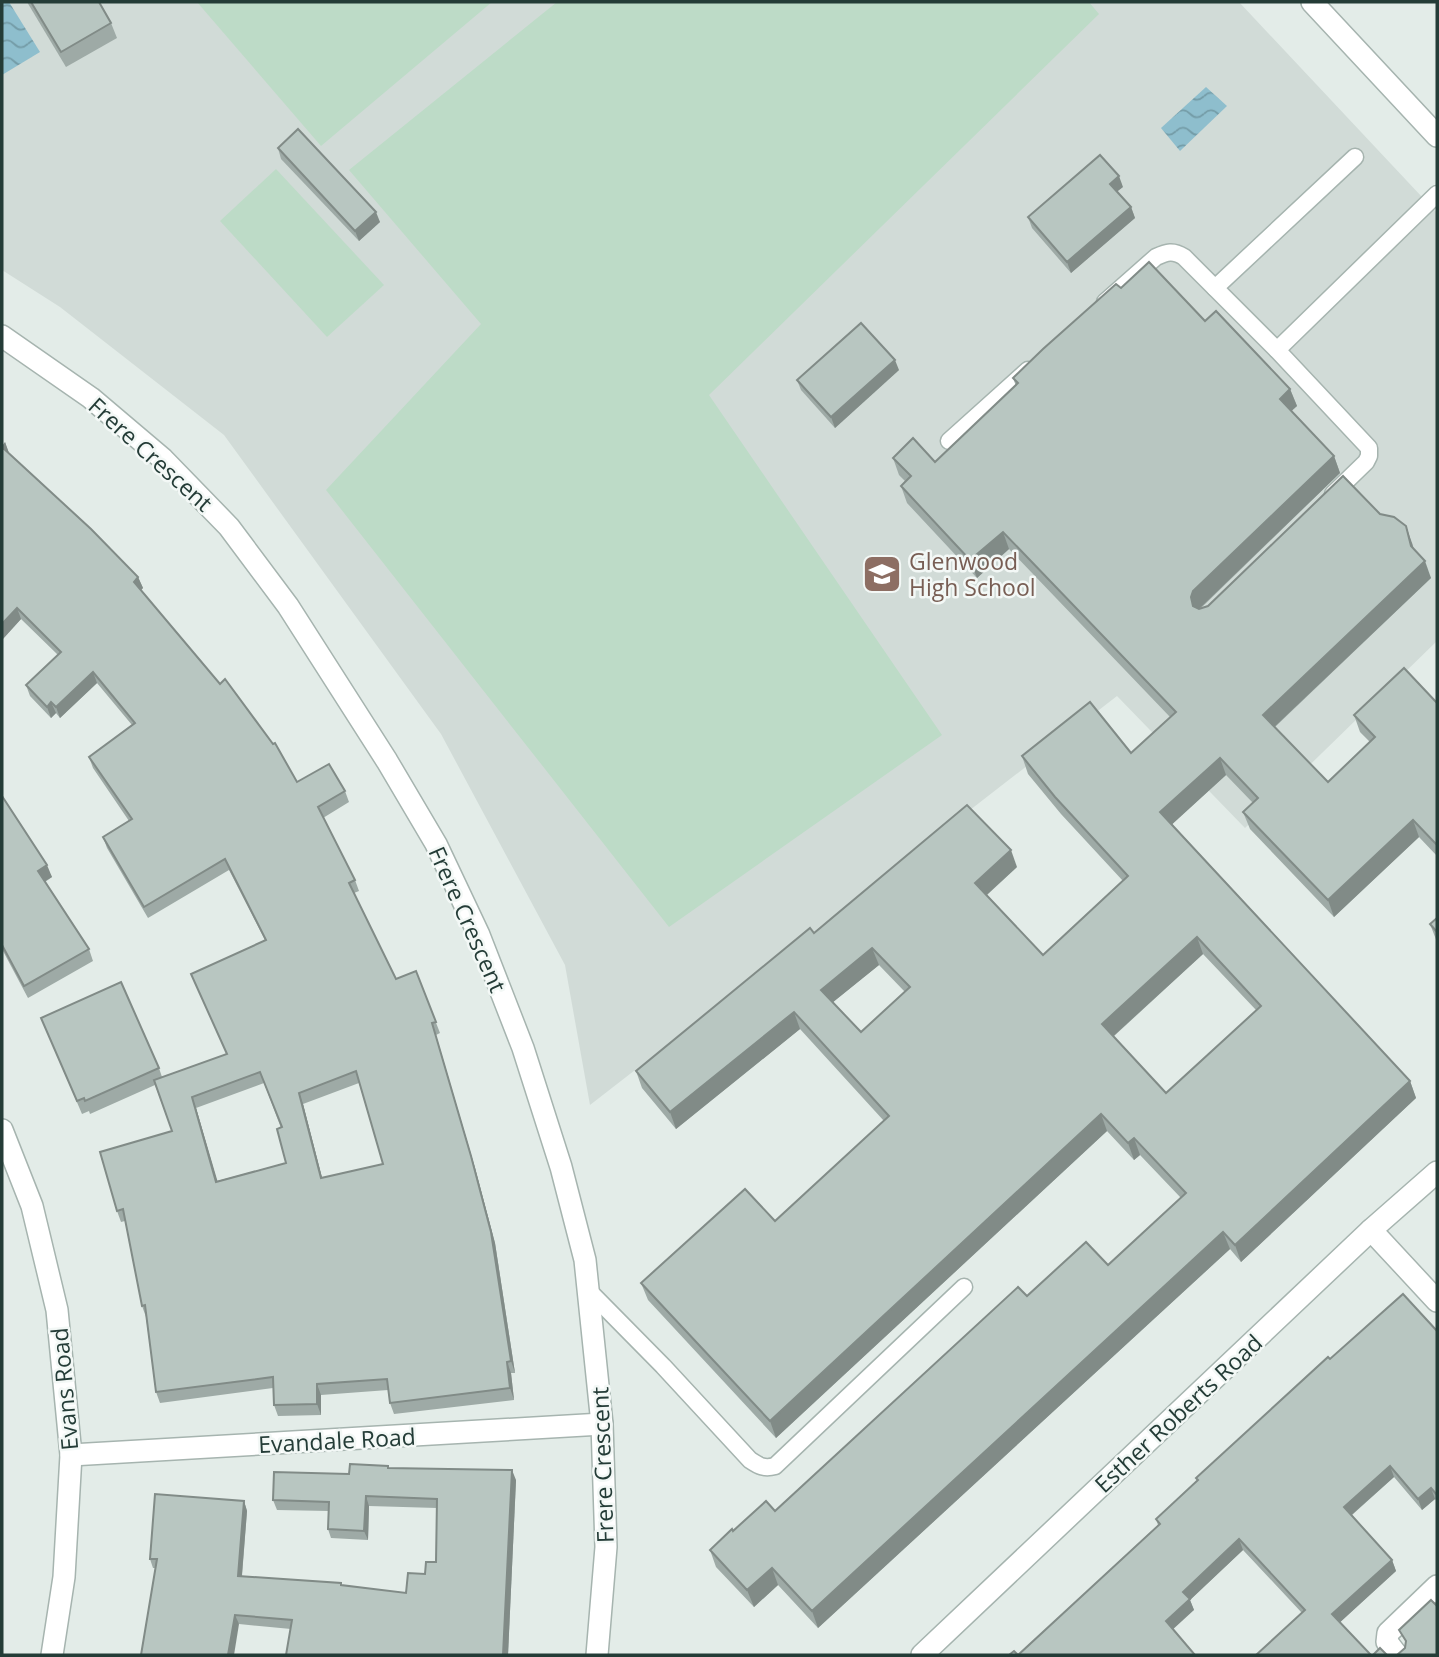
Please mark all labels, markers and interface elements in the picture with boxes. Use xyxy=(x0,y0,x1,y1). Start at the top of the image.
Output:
street label: Frere Crescent xyxy=(82,390,220,518)
place label: Glenwood High School xyxy=(909,545,1036,603)
school or university icon: Glenwood High School xyxy=(861,553,903,595)
street label: Frere Crescent xyxy=(422,841,514,997)
street label: Evans Road xyxy=(43,1326,85,1452)
street label: Esther Roberts Road xyxy=(1087,1327,1269,1499)
street label: Frere Crescent xyxy=(583,1386,621,1544)
street label: Evandale Road xyxy=(257,1420,417,1460)

